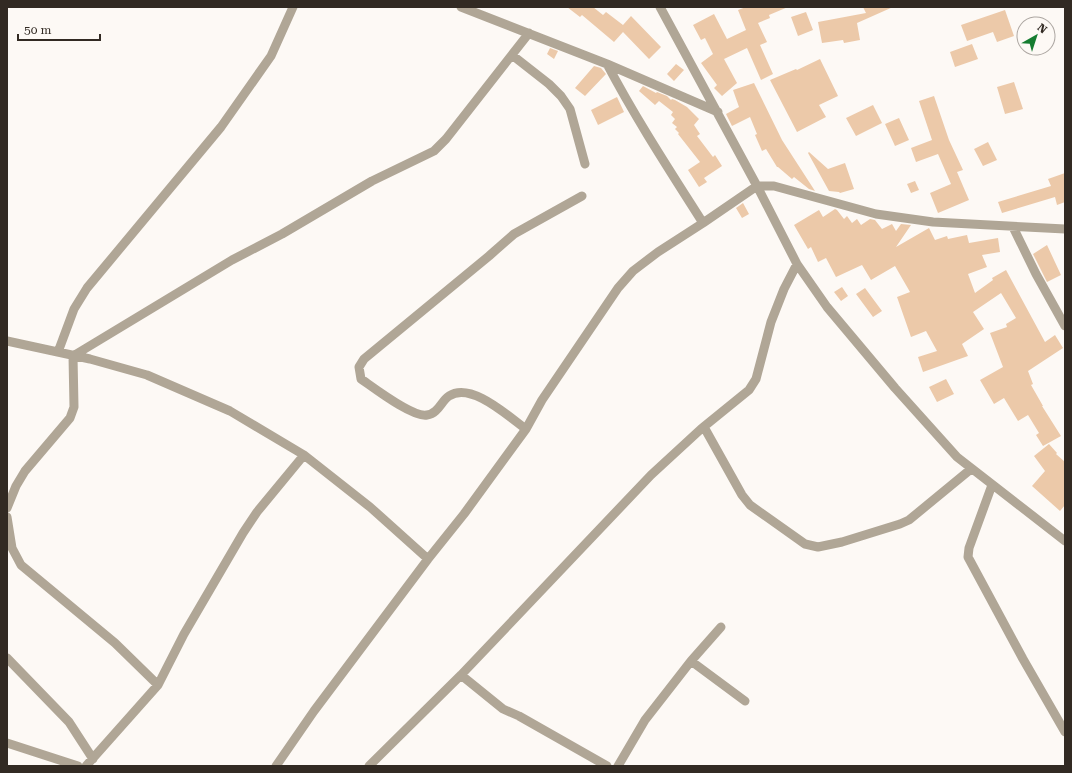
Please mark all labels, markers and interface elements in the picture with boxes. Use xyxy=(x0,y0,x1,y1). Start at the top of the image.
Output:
scale bar xyxy=(18,16,100,42)
north arrow xyxy=(1016,16,1056,56)
text: N xyxy=(1035,21,1050,37)
text: 50 m xyxy=(24,23,51,37)

